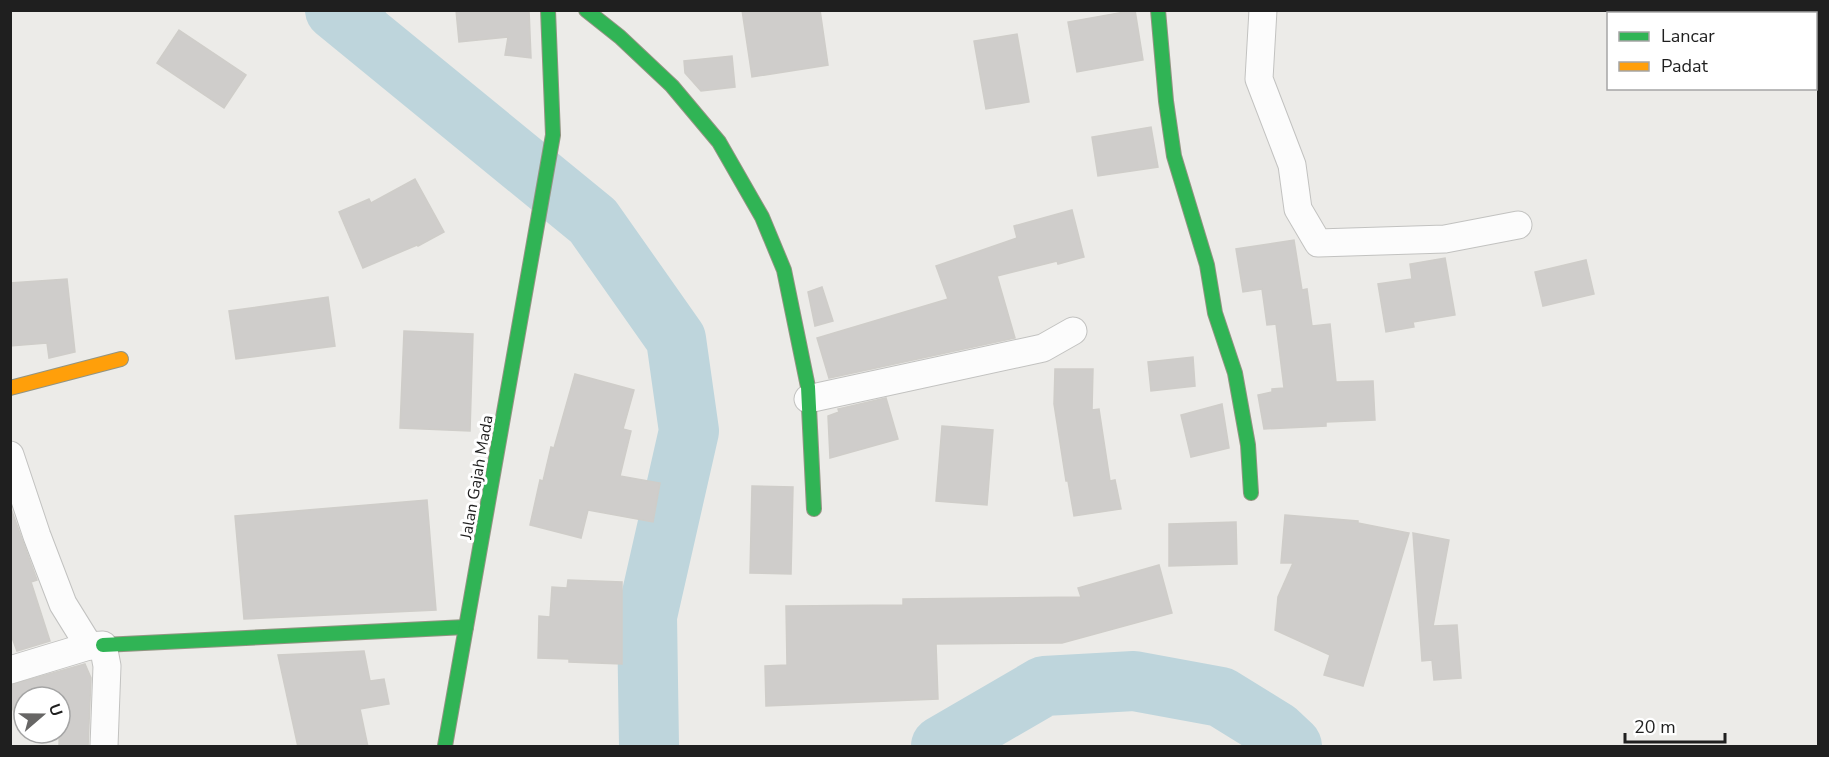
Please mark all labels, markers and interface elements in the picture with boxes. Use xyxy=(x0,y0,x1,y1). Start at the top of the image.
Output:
legend xyxy=(1607,12,1817,90)
text: Lancar xyxy=(1661,24,1715,48)
text: Padat xyxy=(1661,54,1709,78)
street label: Jalan Gajah Mada xyxy=(455,413,499,542)
north arrow xyxy=(12,685,72,745)
text: U xyxy=(43,701,68,720)
scale bar xyxy=(1625,706,1726,744)
text: 20 m xyxy=(1634,715,1676,739)

